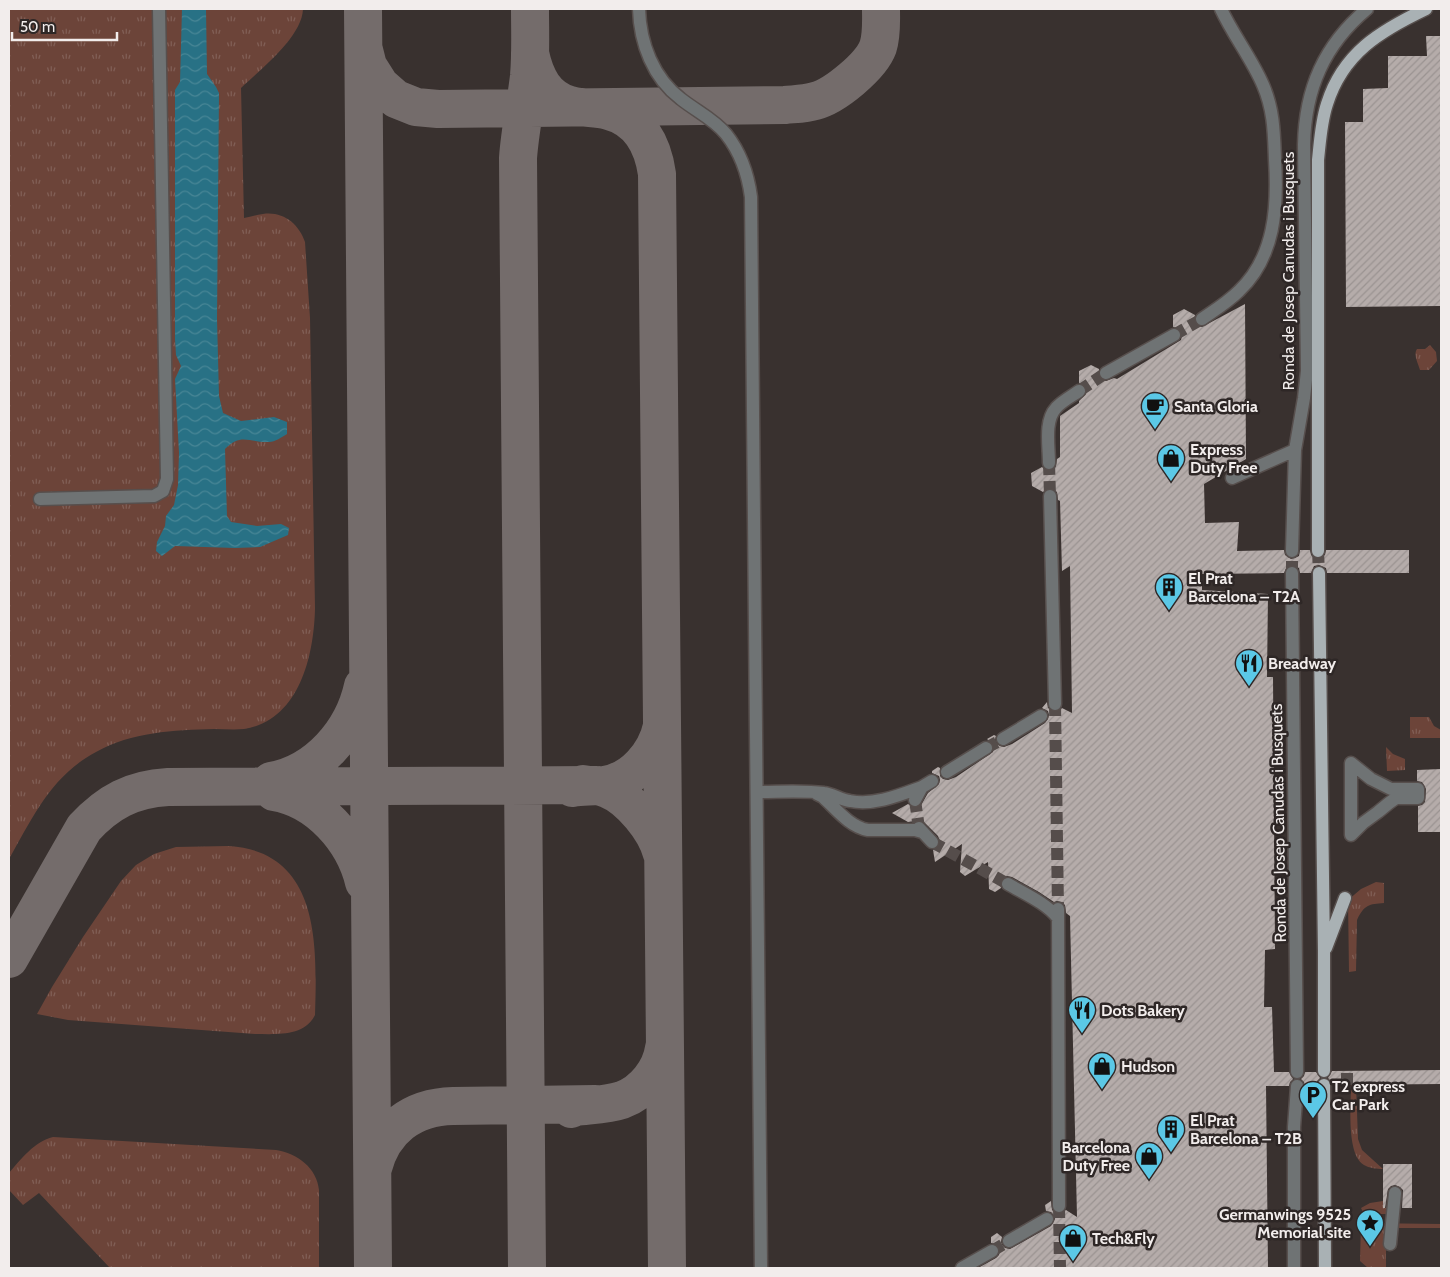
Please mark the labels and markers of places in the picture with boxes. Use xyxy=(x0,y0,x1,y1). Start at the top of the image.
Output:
cafe icon: Santa Gloria xyxy=(1140,391,1170,430)
place label: Santa Gloria xyxy=(1174,397,1258,416)
place label: Express Duty Free xyxy=(1190,440,1257,477)
shop icon: Express Duty Free xyxy=(1156,443,1186,482)
place label: El Prat Barcelona – T2A xyxy=(1188,569,1300,606)
building icon: El Prat Barcelona – T2A xyxy=(1154,572,1184,611)
restaurant icon: Breadway xyxy=(1234,648,1264,687)
place label: Breadway xyxy=(1268,654,1337,673)
restaurant icon: Dots Bakery xyxy=(1067,995,1097,1034)
place label: Dots Bakery xyxy=(1101,1001,1185,1020)
shop icon: Hudson xyxy=(1087,1051,1117,1090)
place label: Hudson xyxy=(1121,1057,1175,1076)
place label: T2 express Car Park xyxy=(1332,1077,1405,1114)
parking icon: T2 express Car Park xyxy=(1298,1080,1328,1119)
place label: El Prat Barcelona – T2B xyxy=(1190,1111,1302,1148)
building icon: El Prat Barcelona – T2B xyxy=(1156,1114,1186,1153)
place label: Barcelona Duty Free xyxy=(1061,1138,1130,1175)
shop icon: Barcelona Duty Free xyxy=(1134,1141,1164,1180)
place label: Germanwings 9525 Memorial site xyxy=(1219,1205,1351,1242)
place icon: Germanwings 9525 Memorial site xyxy=(1355,1208,1385,1247)
shop icon: Tech&Fly xyxy=(1058,1223,1088,1262)
place label: Tech&Fly xyxy=(1092,1229,1155,1248)

